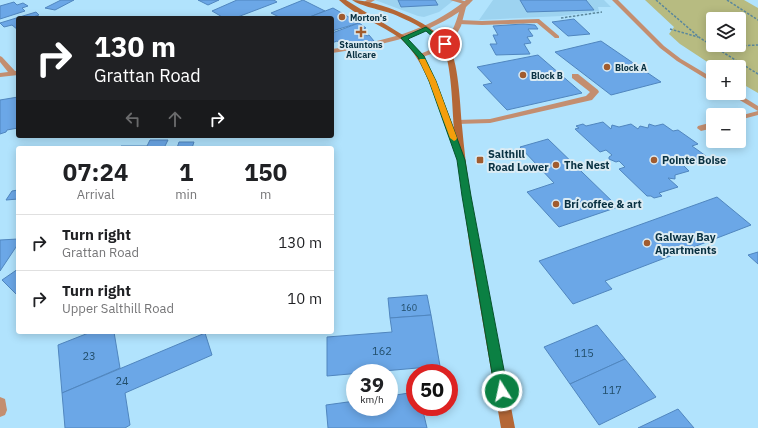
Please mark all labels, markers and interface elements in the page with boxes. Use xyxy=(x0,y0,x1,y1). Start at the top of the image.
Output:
marker: Morton's xyxy=(337,12,347,22)
place label: Morton's xyxy=(350,12,387,23)
map controls xyxy=(706,12,746,148)
button: layers xyxy=(706,12,746,52)
marker: Stauntons Allcare xyxy=(356,27,366,37)
pin xyxy=(428,27,462,61)
text: 130 m xyxy=(94,28,176,65)
icon: right xyxy=(28,32,80,84)
icon: arrive xyxy=(434,33,456,55)
place label: Stauntons Allcare xyxy=(339,39,383,60)
button: + xyxy=(706,60,746,100)
marker: Block A xyxy=(602,62,612,72)
place label: Block A xyxy=(615,62,647,73)
text: Grattan Road xyxy=(94,64,201,87)
marker: Block B xyxy=(518,70,528,80)
place label: Block B xyxy=(531,70,563,81)
icon: left xyxy=(122,108,144,130)
icon: ahead xyxy=(164,108,186,130)
icon: right xyxy=(206,108,228,130)
button: − xyxy=(706,108,746,148)
place label: Salthill Road Lower xyxy=(488,147,549,174)
place label: Pointe Boise xyxy=(662,153,726,167)
marker: Salthill Road Lower xyxy=(475,155,485,165)
marker: Pointe Boise xyxy=(649,155,659,165)
text: 07:24 xyxy=(63,156,128,188)
text: 1 xyxy=(179,156,193,188)
text: 150 xyxy=(244,156,287,188)
place label: The Nest xyxy=(564,158,610,172)
marker: The Nest xyxy=(551,160,561,170)
text: Arrival xyxy=(77,186,115,203)
text: min xyxy=(175,186,197,203)
text: m xyxy=(260,186,271,203)
place label: Brí coffee & art xyxy=(564,197,642,211)
marker: Brí coffee & art xyxy=(551,199,561,209)
text: Turn right xyxy=(62,225,131,244)
place label: Galway Bay Apartments xyxy=(655,230,717,257)
icon: right xyxy=(28,232,50,254)
text: 130 m xyxy=(278,233,322,252)
marker: Galway Bay Apartments xyxy=(642,238,652,248)
text: Grattan Road xyxy=(62,244,139,261)
text: Turn right xyxy=(62,281,131,300)
icon: right xyxy=(28,288,50,310)
text: 10 m xyxy=(287,289,322,308)
text: Upper Salthill Road xyxy=(62,300,174,317)
house number: 160 xyxy=(401,302,417,313)
house number: 162 xyxy=(372,344,392,358)
house number: 115 xyxy=(574,346,594,360)
house number: 23 xyxy=(82,349,96,363)
speed limit sign: 50 xyxy=(406,364,458,416)
position arrow xyxy=(481,370,523,412)
text: 39 xyxy=(360,371,384,398)
house number: 24 xyxy=(115,374,129,388)
house number: 117 xyxy=(602,383,622,397)
text: km/h xyxy=(360,393,384,406)

